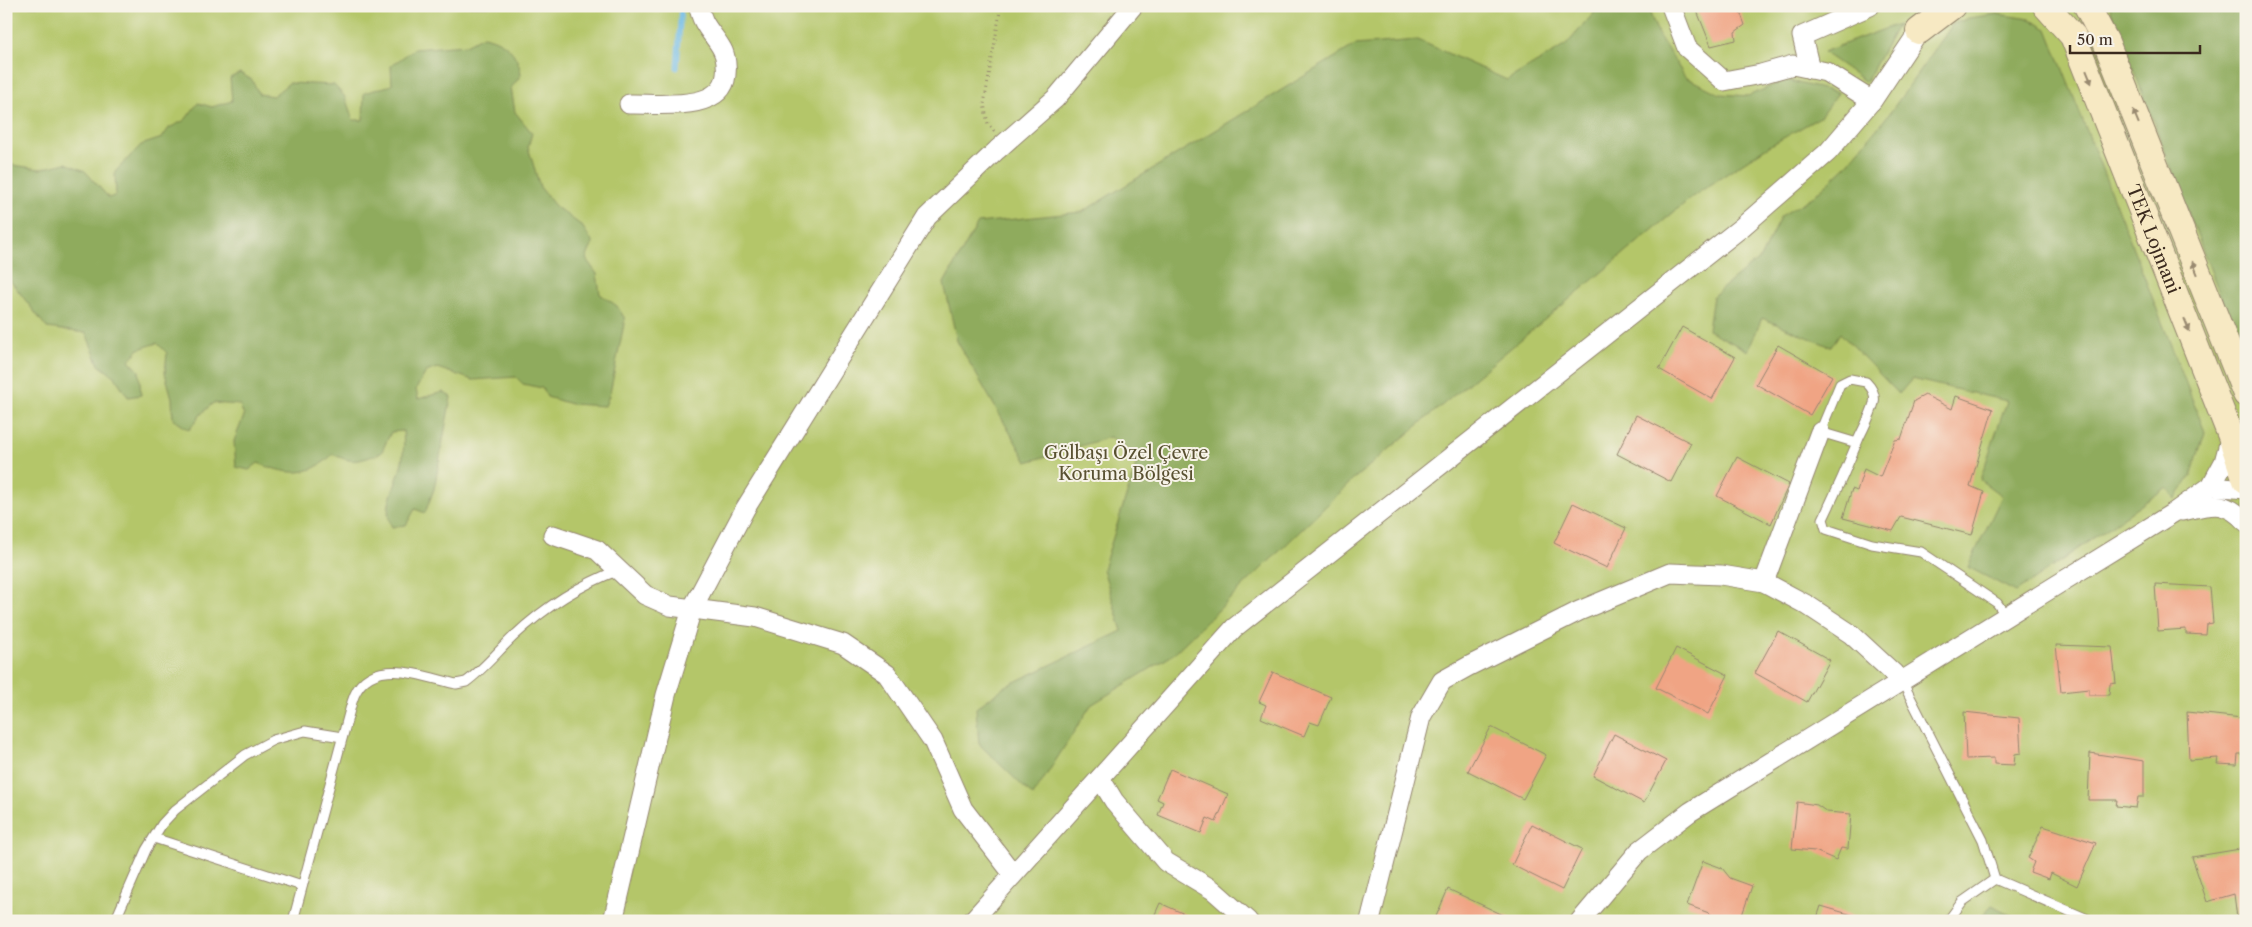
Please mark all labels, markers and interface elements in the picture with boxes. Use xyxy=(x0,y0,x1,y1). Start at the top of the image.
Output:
scale bar xyxy=(2070,22,2200,54)
text: 50 m xyxy=(2077,30,2113,49)
one-way arrow xyxy=(2085,69,2093,84)
one-way arrow xyxy=(2131,110,2139,124)
street label: TEK Lojmani xyxy=(2122,182,2185,297)
one-way arrow xyxy=(2191,261,2199,275)
one-way arrow xyxy=(2183,318,2191,333)
park label: Gölbaşı Özel Çevre Koruma Bölgesi xyxy=(1044,441,1208,485)

